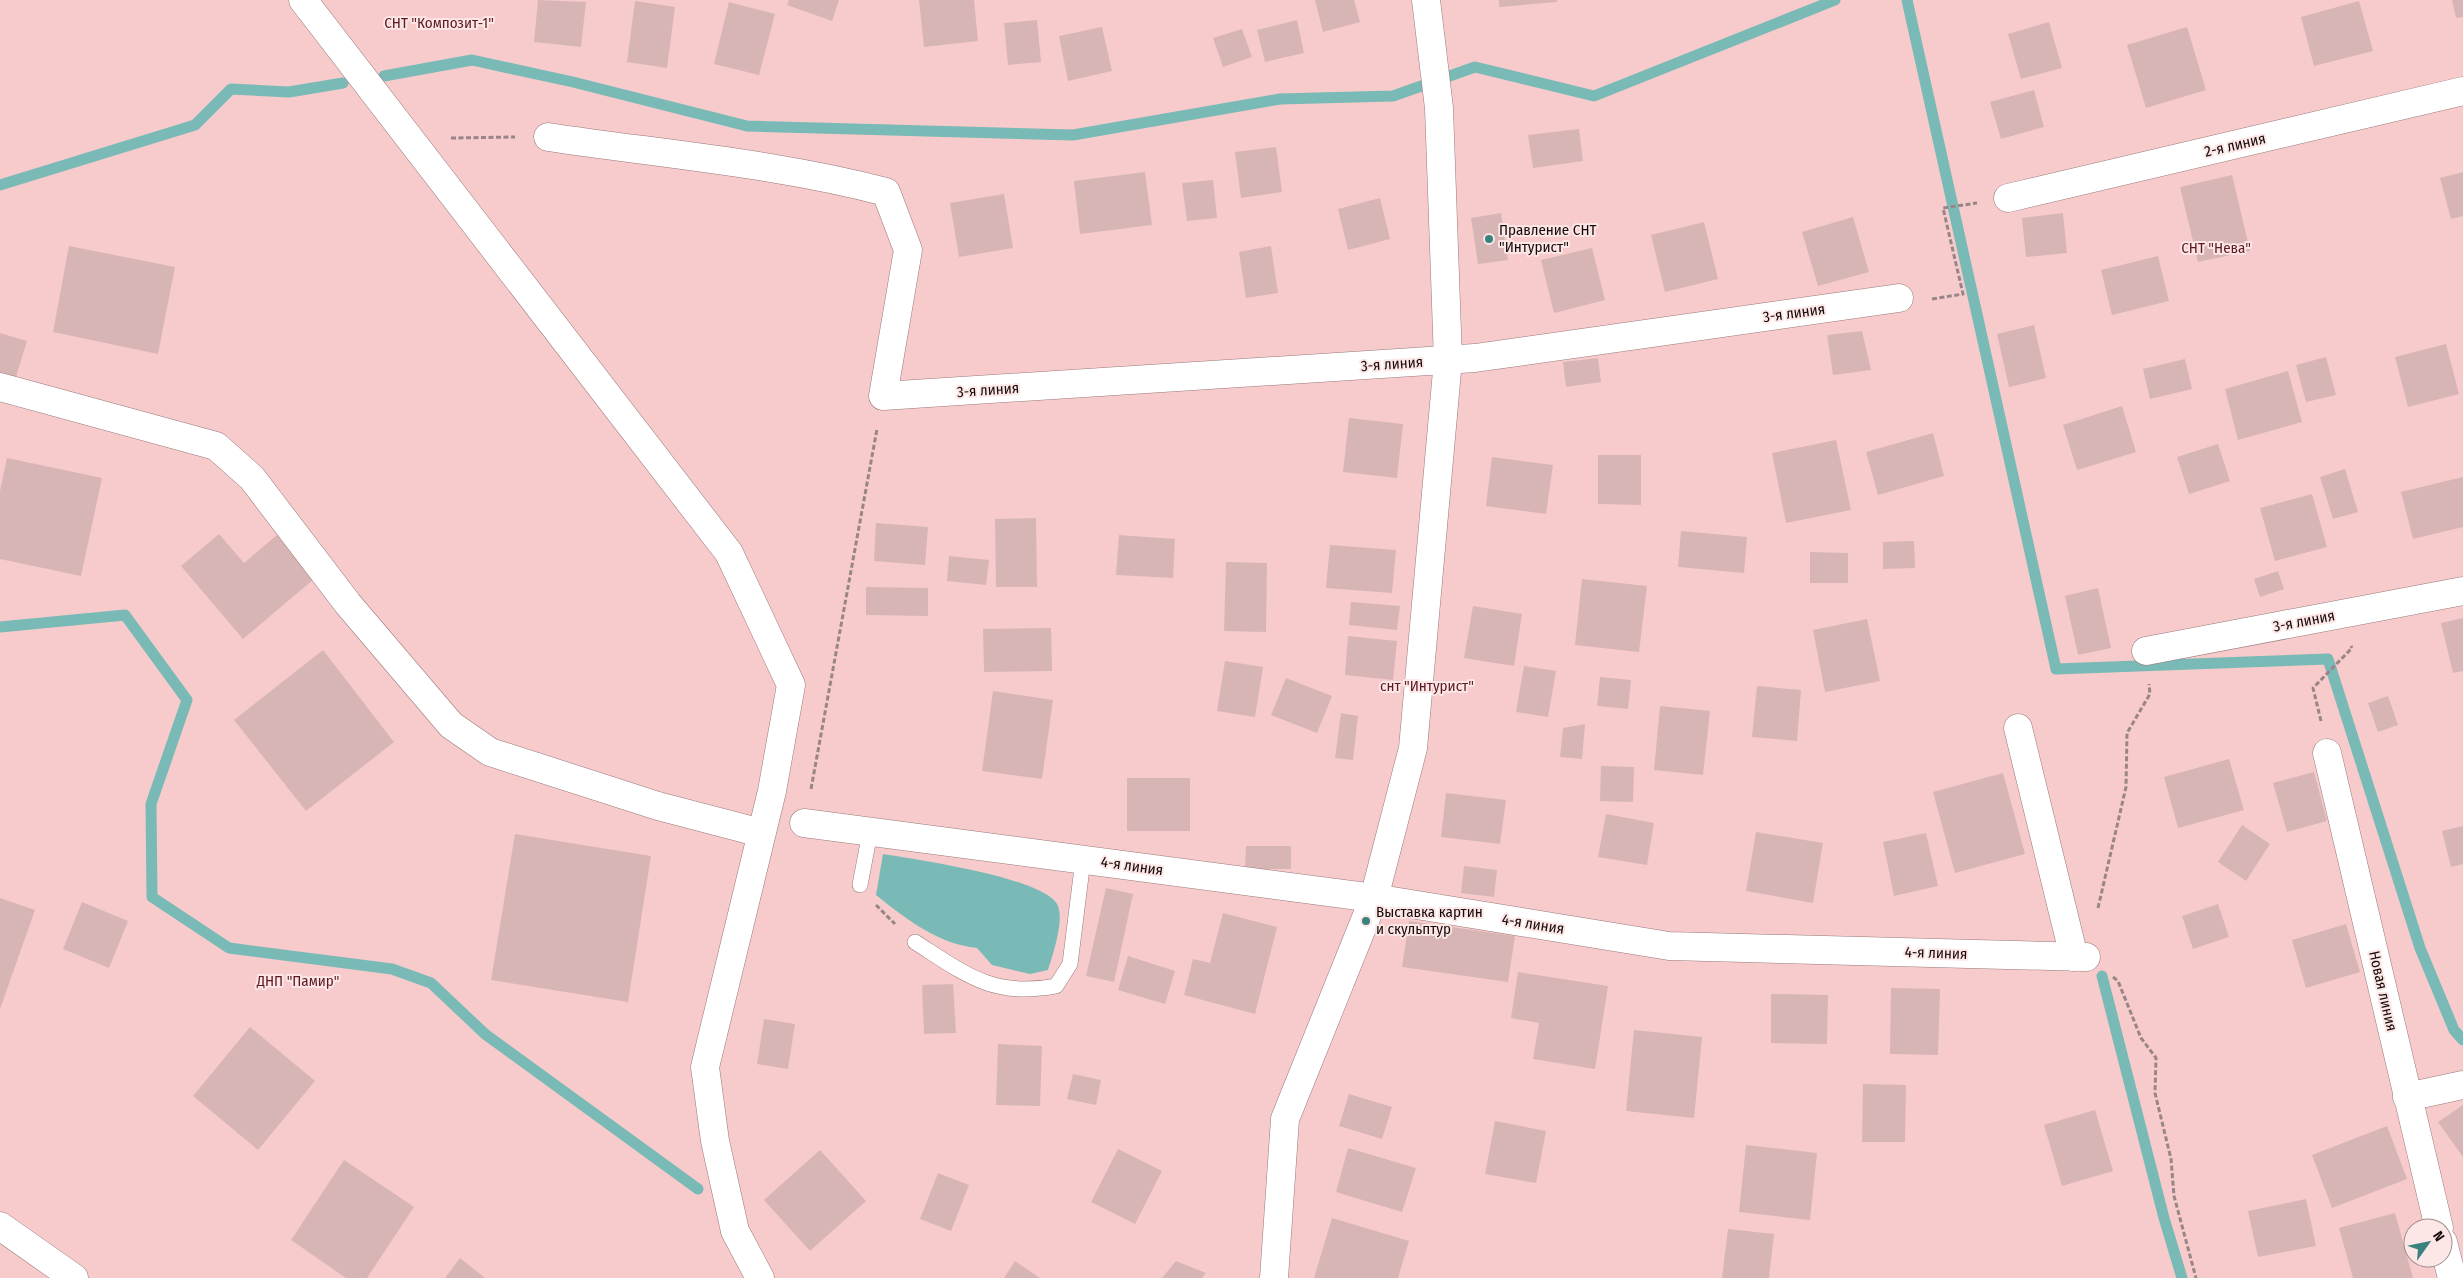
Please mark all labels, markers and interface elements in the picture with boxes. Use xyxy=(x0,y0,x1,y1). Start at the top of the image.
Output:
park label: СНТ "Композит-1" xyxy=(384,14,494,32)
street label: 2-я линия xyxy=(2203,129,2267,161)
place label: Правление СНТ "Интурист" xyxy=(1499,221,1596,256)
marker: Правление СНТ "Интурист" xyxy=(1483,233,1495,245)
park label: СНТ "Нева" xyxy=(2181,239,2251,257)
street label: 3-я линия xyxy=(1762,300,1826,326)
street label: 3-я линия xyxy=(1360,353,1424,375)
street label: 3-я линия xyxy=(956,379,1020,401)
street label: 3-я линия xyxy=(2272,606,2336,636)
park label: снт "Интурист" xyxy=(1380,677,1474,695)
street label: 4-я линия xyxy=(1100,853,1164,879)
place label: Выставка картин и скульптур xyxy=(1376,903,1483,938)
street label: 4-я линия xyxy=(1501,910,1565,938)
marker: Выставка картин и скульптур xyxy=(1360,915,1372,927)
street label: 4-я линия xyxy=(1904,943,1968,963)
street label: Новая линия xyxy=(2365,949,2401,1033)
park label: ДНП "Памир" xyxy=(256,972,339,990)
north arrow xyxy=(2403,1218,2453,1268)
text: N xyxy=(2429,1228,2448,1244)

